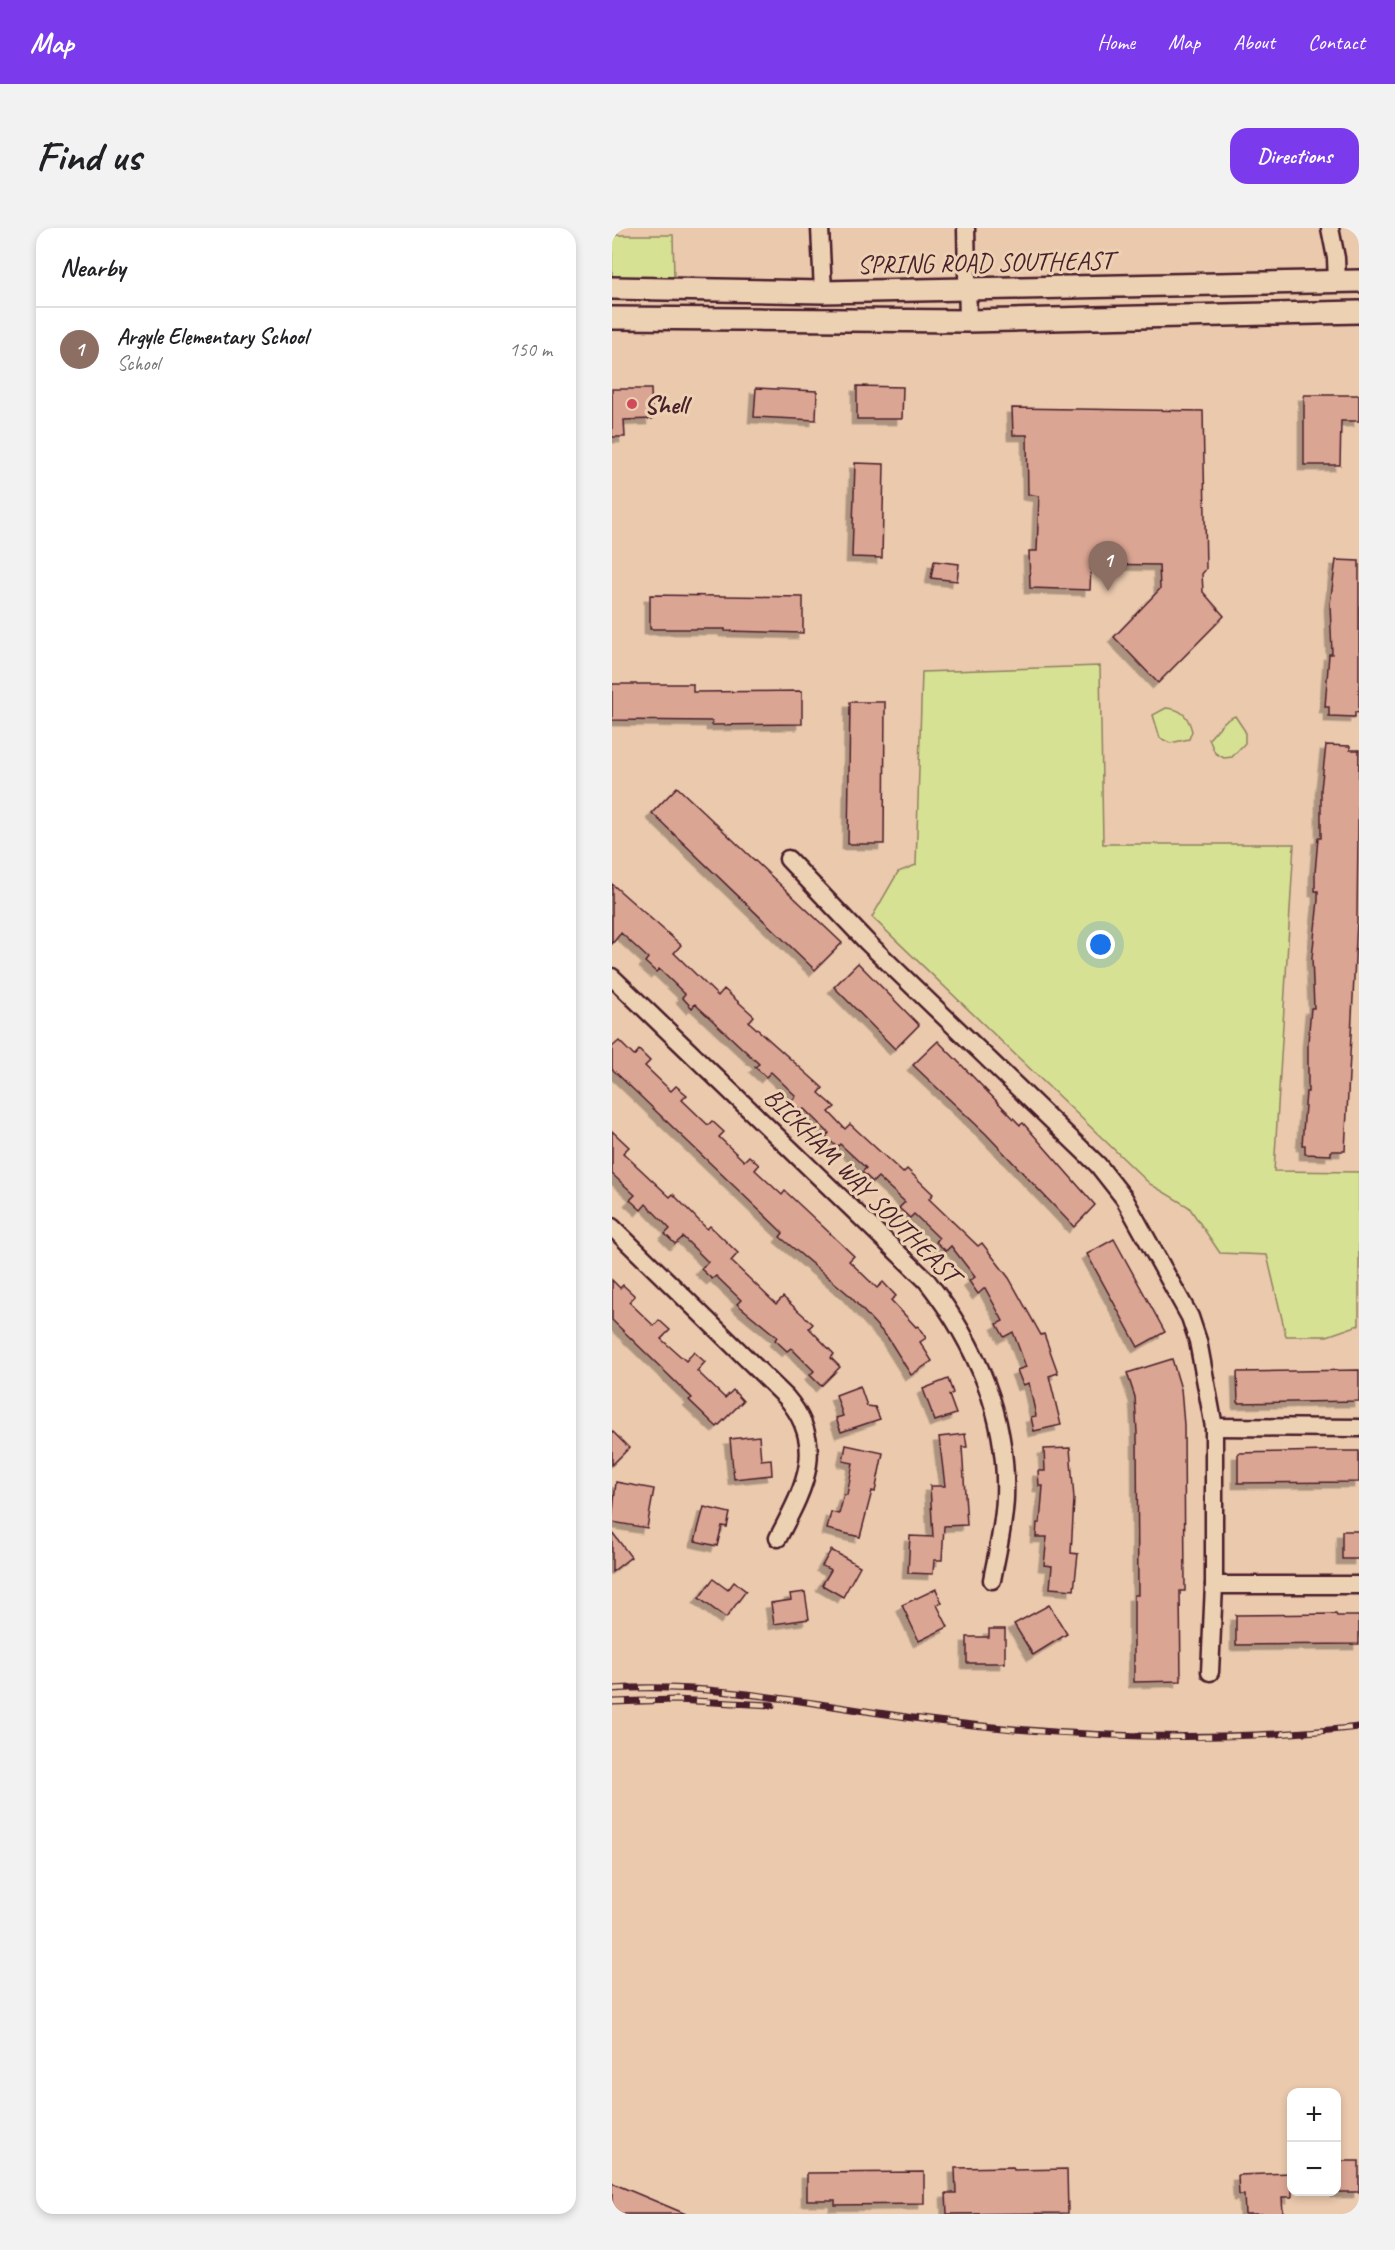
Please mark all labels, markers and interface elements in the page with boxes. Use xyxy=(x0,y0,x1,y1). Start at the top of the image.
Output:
text: Map xyxy=(30,25,73,60)
text: Home xyxy=(1097,29,1135,55)
text: Map xyxy=(1168,29,1200,55)
text: About xyxy=(1233,29,1275,55)
text: Contact xyxy=(1308,29,1365,55)
button: Directions xyxy=(1230,128,1359,184)
text: Find us xyxy=(36,130,141,183)
street label: SPRING ROAD SOUTHEAST xyxy=(857,244,1120,281)
text: Nearby xyxy=(60,251,125,284)
text: Argyle Elementary School xyxy=(117,323,308,351)
text: 1 xyxy=(75,337,84,362)
text: 150 m xyxy=(509,337,552,362)
text: School xyxy=(117,351,160,376)
place label: Shell xyxy=(644,388,693,421)
marker: Shell xyxy=(625,397,639,411)
pin: 1 xyxy=(1088,542,1128,591)
your location xyxy=(1086,930,1115,959)
street label: BICKHAM WAY SOUTHEAST xyxy=(757,1080,972,1295)
map controls xyxy=(1287,2088,1341,2196)
button: + xyxy=(1287,2088,1341,2142)
button: − xyxy=(1287,2142,1341,2196)

